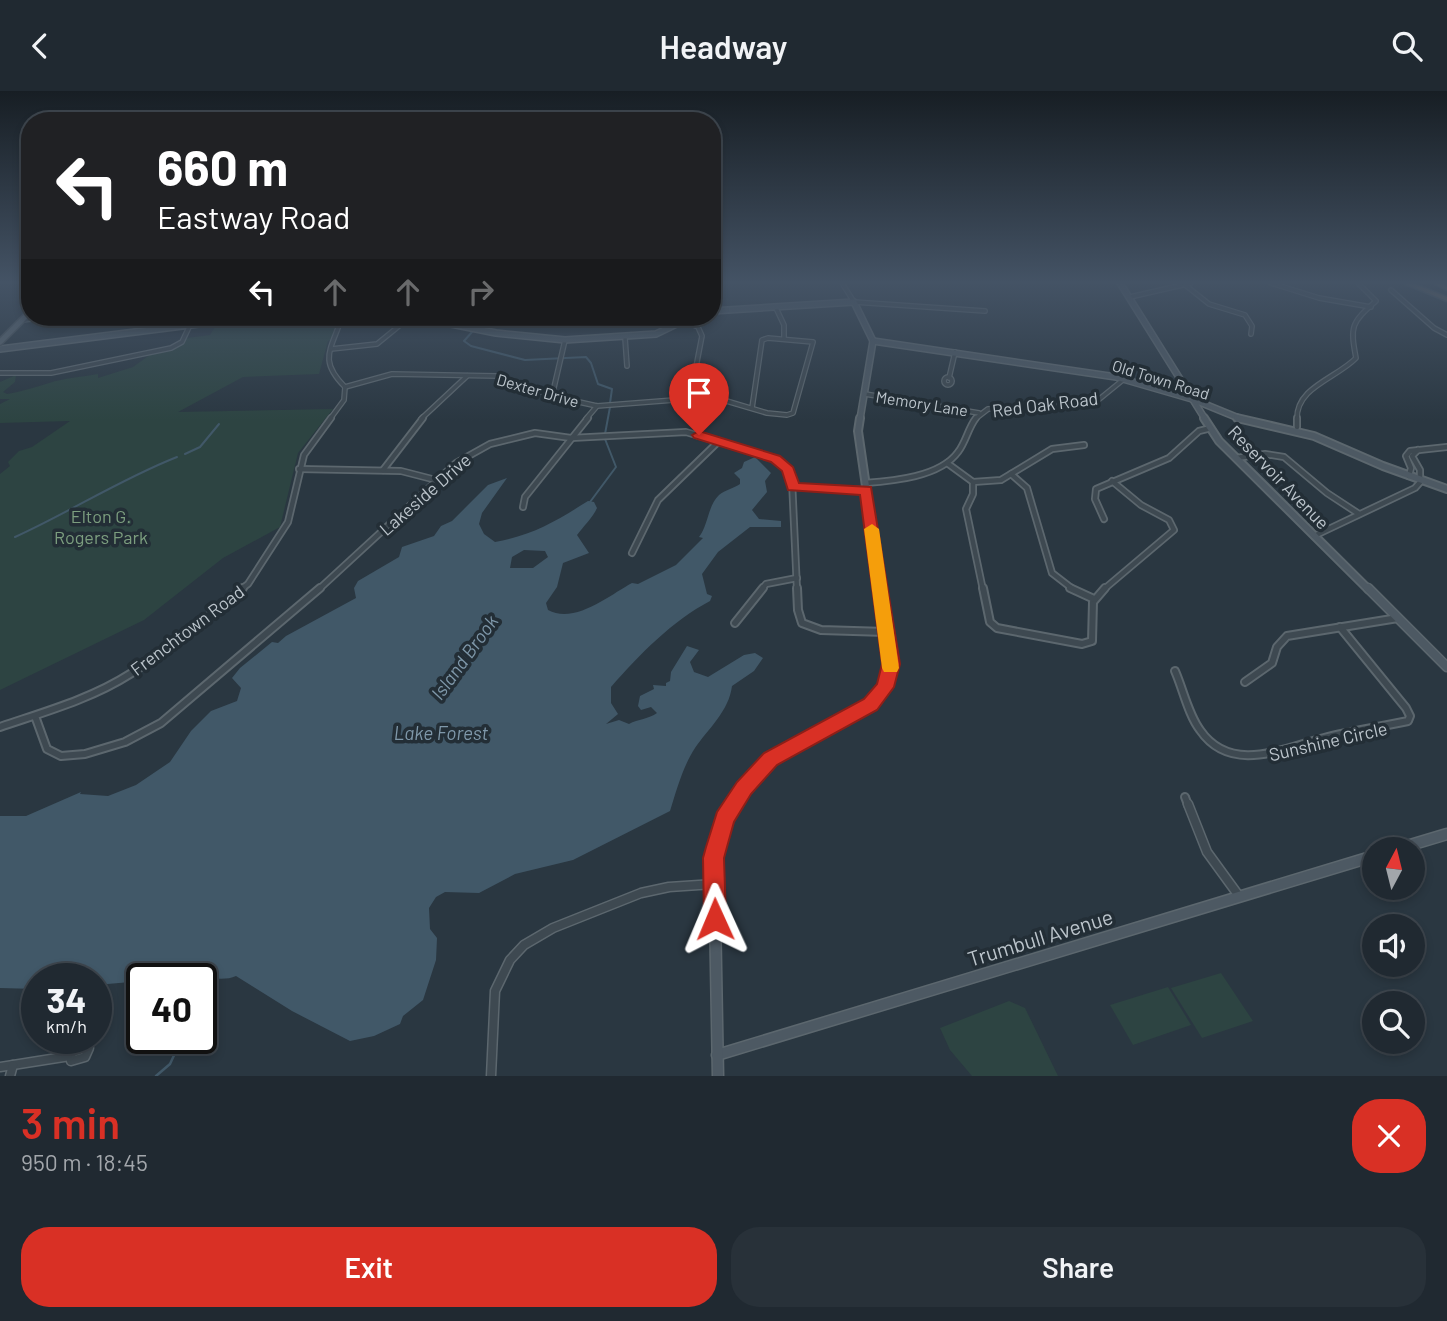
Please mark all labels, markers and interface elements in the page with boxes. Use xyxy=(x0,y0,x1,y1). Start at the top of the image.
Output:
icon: back xyxy=(21,27,59,65)
text: Headway xyxy=(660,27,787,65)
icon: search xyxy=(1388,27,1426,65)
text: 660 m xyxy=(157,137,288,196)
icon: left xyxy=(42,140,133,231)
text: Eastway Road xyxy=(157,197,351,235)
icon: left xyxy=(243,273,281,311)
icon: ahead xyxy=(316,273,354,311)
icon: ahead xyxy=(389,273,427,311)
icon: right xyxy=(462,273,500,311)
street label: Old Town Road xyxy=(1110,355,1212,403)
pin xyxy=(669,363,729,435)
street label: Dexter Drive xyxy=(495,369,581,411)
icon: arrive xyxy=(680,374,718,412)
street label: Memory Lane xyxy=(875,386,969,420)
street label: Red Oak Road xyxy=(991,387,1099,421)
street label: Reservoir Avenue xyxy=(1224,421,1334,533)
street label: Lakeside Drive xyxy=(375,448,475,540)
park label: Elton G. Rogers Park xyxy=(54,505,148,548)
street label: Frenchtown Road xyxy=(126,580,248,680)
water label: Island Brook xyxy=(426,610,503,704)
street label: Sunshine Circle xyxy=(1267,717,1389,765)
water label: Lake Forest xyxy=(394,721,489,744)
north arrow xyxy=(1362,837,1424,899)
map controls xyxy=(1362,837,1425,1054)
position arrow xyxy=(678,882,752,956)
street label: Trumbull Avenue xyxy=(964,903,1116,971)
button: sound xyxy=(1362,914,1425,977)
speed limit sign: 40 xyxy=(126,963,217,1054)
text: 34 xyxy=(46,978,87,1020)
button: search xyxy=(1362,991,1425,1054)
text: km/h xyxy=(46,1015,87,1037)
text: 3 min xyxy=(21,1097,120,1147)
button: close xyxy=(1352,1099,1426,1173)
text: 950 m · 18:45 xyxy=(21,1148,148,1176)
button: Exit xyxy=(21,1227,717,1307)
button: Share xyxy=(731,1227,1426,1307)

